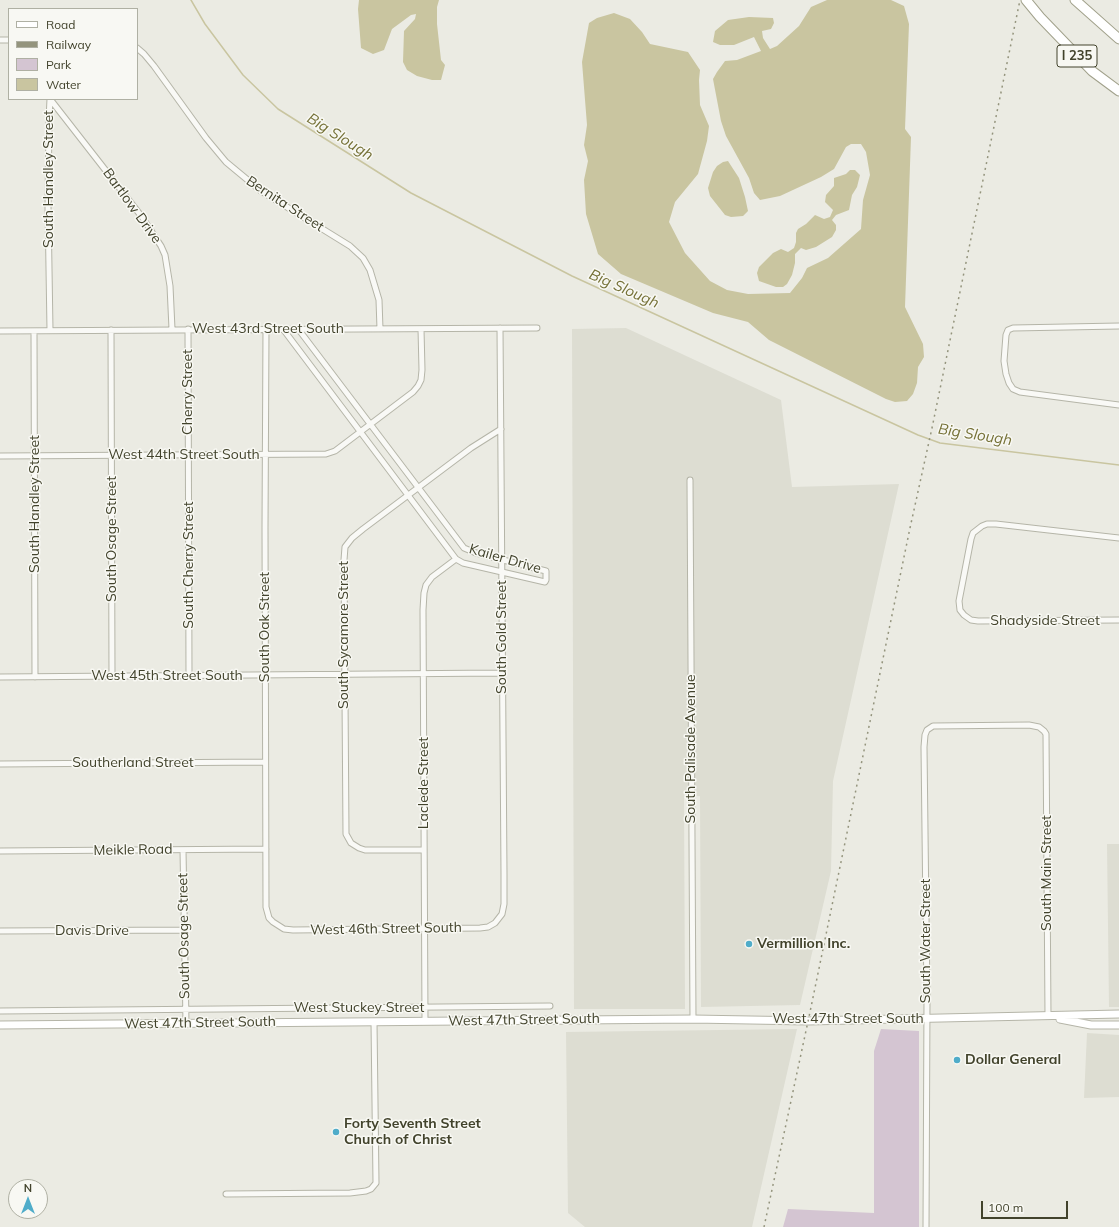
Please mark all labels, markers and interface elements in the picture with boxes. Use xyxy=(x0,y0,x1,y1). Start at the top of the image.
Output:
legend xyxy=(8,8,138,100)
text: Road xyxy=(46,17,75,32)
text: Railway xyxy=(46,37,91,52)
road number: I 235 xyxy=(1057,45,1097,67)
text: Park xyxy=(46,57,71,72)
text: Water xyxy=(46,77,81,92)
street label: South Handley Street xyxy=(41,110,57,248)
water label: Big Slough xyxy=(304,110,376,164)
street label: Bartlow Drive xyxy=(99,165,165,247)
street label: Bernita Street xyxy=(243,173,327,235)
water label: Big Slough xyxy=(586,266,662,312)
street label: West 43rd Street South xyxy=(192,321,344,337)
street label: Cherry Street xyxy=(180,349,196,435)
water label: Big Slough xyxy=(937,420,1013,450)
street label: South Handley Street xyxy=(27,435,43,573)
street label: West 44th Street South xyxy=(108,447,260,463)
street label: South Osage Street xyxy=(104,476,120,602)
street label: South Cherry Street xyxy=(181,501,197,629)
street label: Kailer Drive xyxy=(467,541,543,577)
street label: South Sycamore Street xyxy=(336,561,352,709)
street label: South Oak Street xyxy=(257,572,273,682)
street label: South Gold Street xyxy=(494,580,510,694)
street label: Shadyside Street xyxy=(990,613,1100,629)
street label: West 45th Street South xyxy=(91,668,243,684)
street label: South Palisade Avenue xyxy=(683,674,699,824)
street label: Laclede Street xyxy=(416,737,432,829)
street label: Southerland Street xyxy=(72,755,194,771)
street label: South Main Street xyxy=(1039,815,1055,931)
street label: Meikle Road xyxy=(93,841,173,859)
street label: South Osage Street xyxy=(175,873,193,999)
street label: South Water Street xyxy=(918,879,934,1003)
street label: West 46th Street South xyxy=(310,919,462,939)
street label: Davis Drive xyxy=(55,923,129,939)
place label: Vermillion Inc. xyxy=(757,936,850,952)
marker: Vermillion Inc. xyxy=(744,939,754,949)
street label: West Stuckey Street xyxy=(294,1000,424,1016)
street label: West 47th Street South xyxy=(448,1010,600,1030)
street label: West 47th Street South xyxy=(772,1011,924,1027)
street label: West 47th Street South xyxy=(124,1013,276,1033)
place label: Dollar General xyxy=(965,1052,1061,1068)
marker: Dollar General xyxy=(952,1055,962,1065)
place label: Forty Seventh Street Church of Christ xyxy=(344,1116,481,1148)
marker: Forty Seventh Street Church of Christ xyxy=(331,1127,341,1137)
north arrow xyxy=(8,1179,48,1219)
text: N xyxy=(24,1181,32,1195)
scale bar xyxy=(983,1193,1070,1219)
text: 100 m xyxy=(988,1200,1023,1215)

